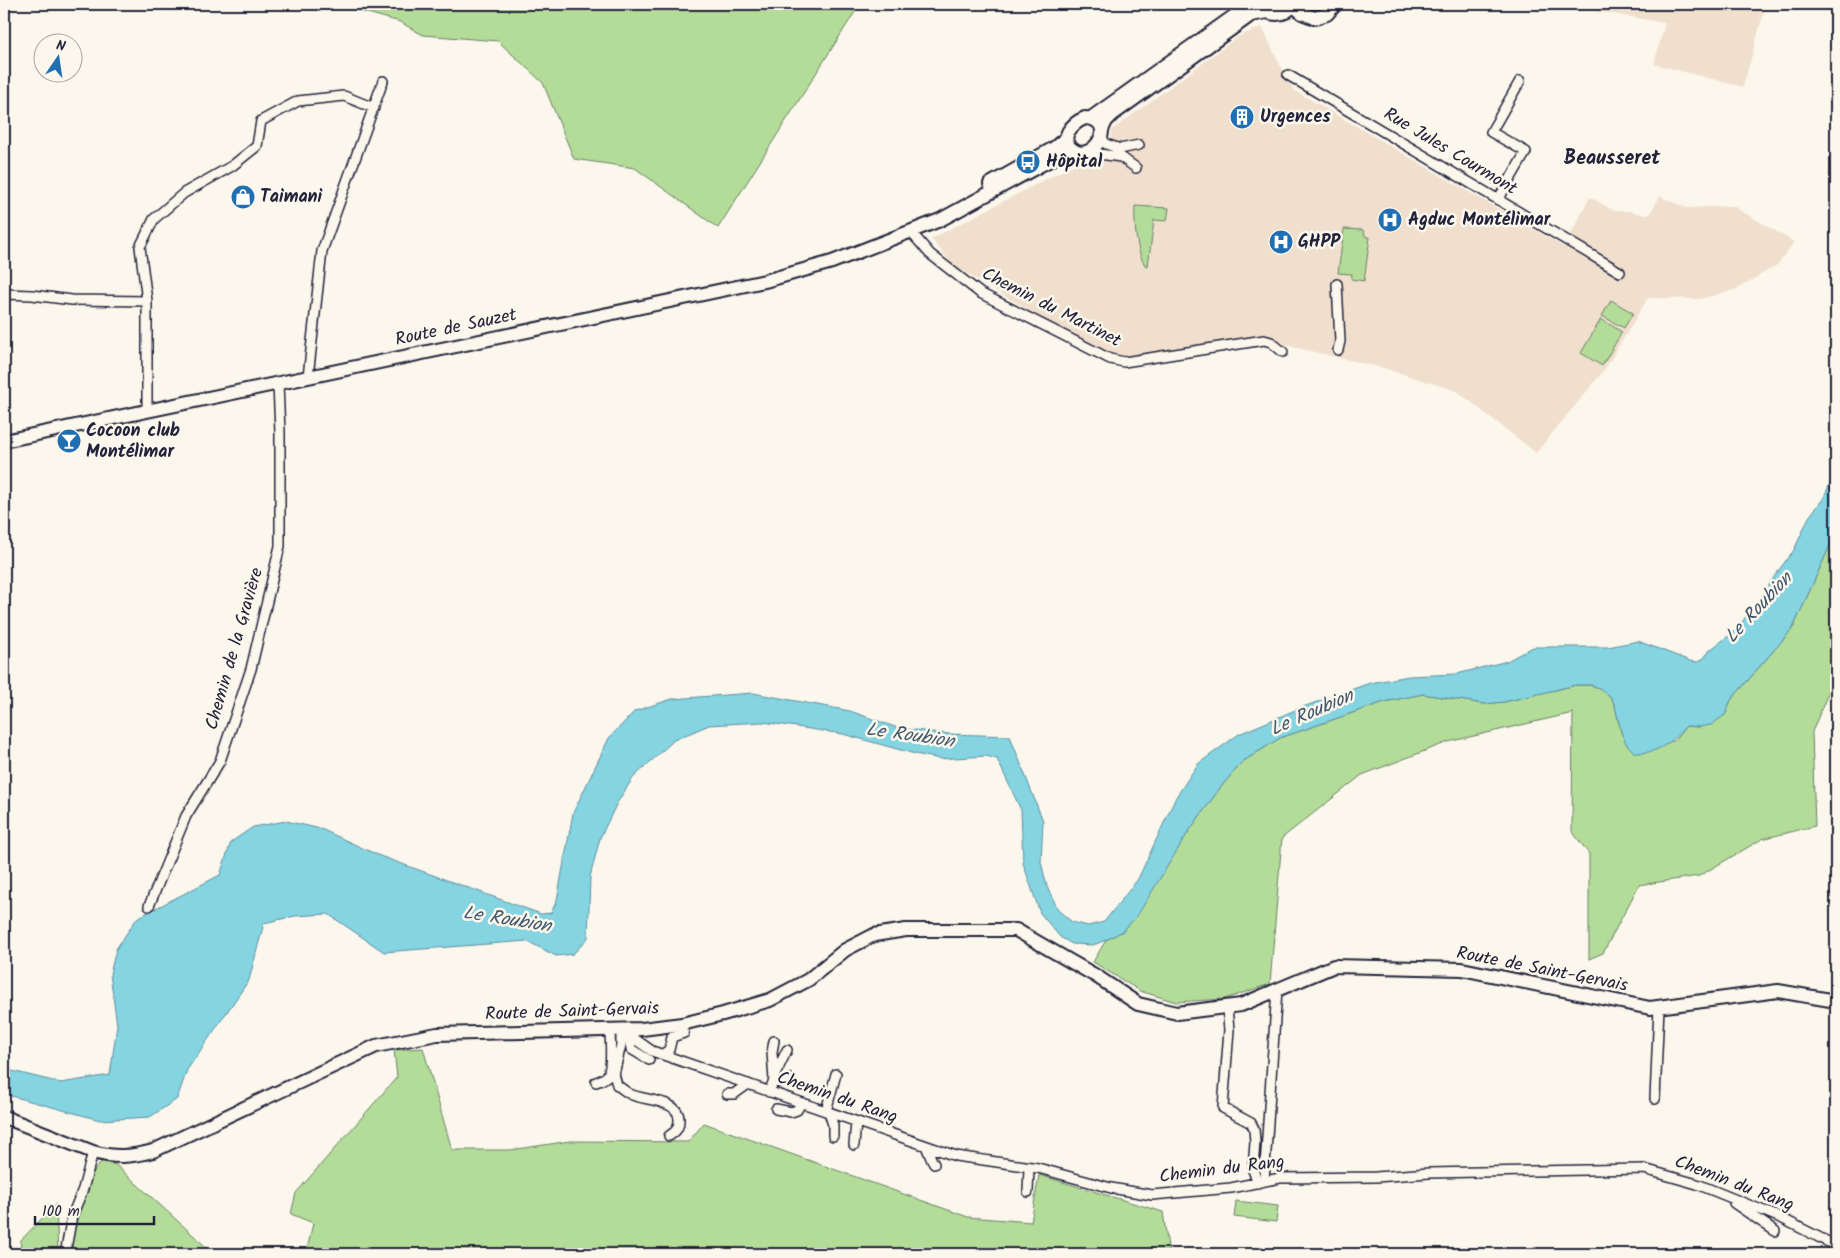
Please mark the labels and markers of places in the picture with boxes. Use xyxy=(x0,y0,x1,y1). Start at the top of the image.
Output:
place label: Urgences xyxy=(1260,103,1331,132)
building icon: Urgences xyxy=(1229,104,1255,130)
place label: Hôpital xyxy=(1046,148,1103,177)
bus stop icon: Hôpital xyxy=(1015,149,1041,175)
place label: Taimani xyxy=(260,183,323,212)
shop icon: Taimani xyxy=(230,184,256,210)
place label: Agduc Montélimar xyxy=(1408,206,1552,235)
hospital icon: Agduc Montélimar xyxy=(1377,207,1403,233)
place label: GHPP xyxy=(1298,228,1341,257)
hospital icon: GHPP xyxy=(1268,229,1294,255)
place label: Cocoon club Montélimar xyxy=(86,417,180,467)
bar icon: Cocoon club Montélimar xyxy=(56,428,82,454)

